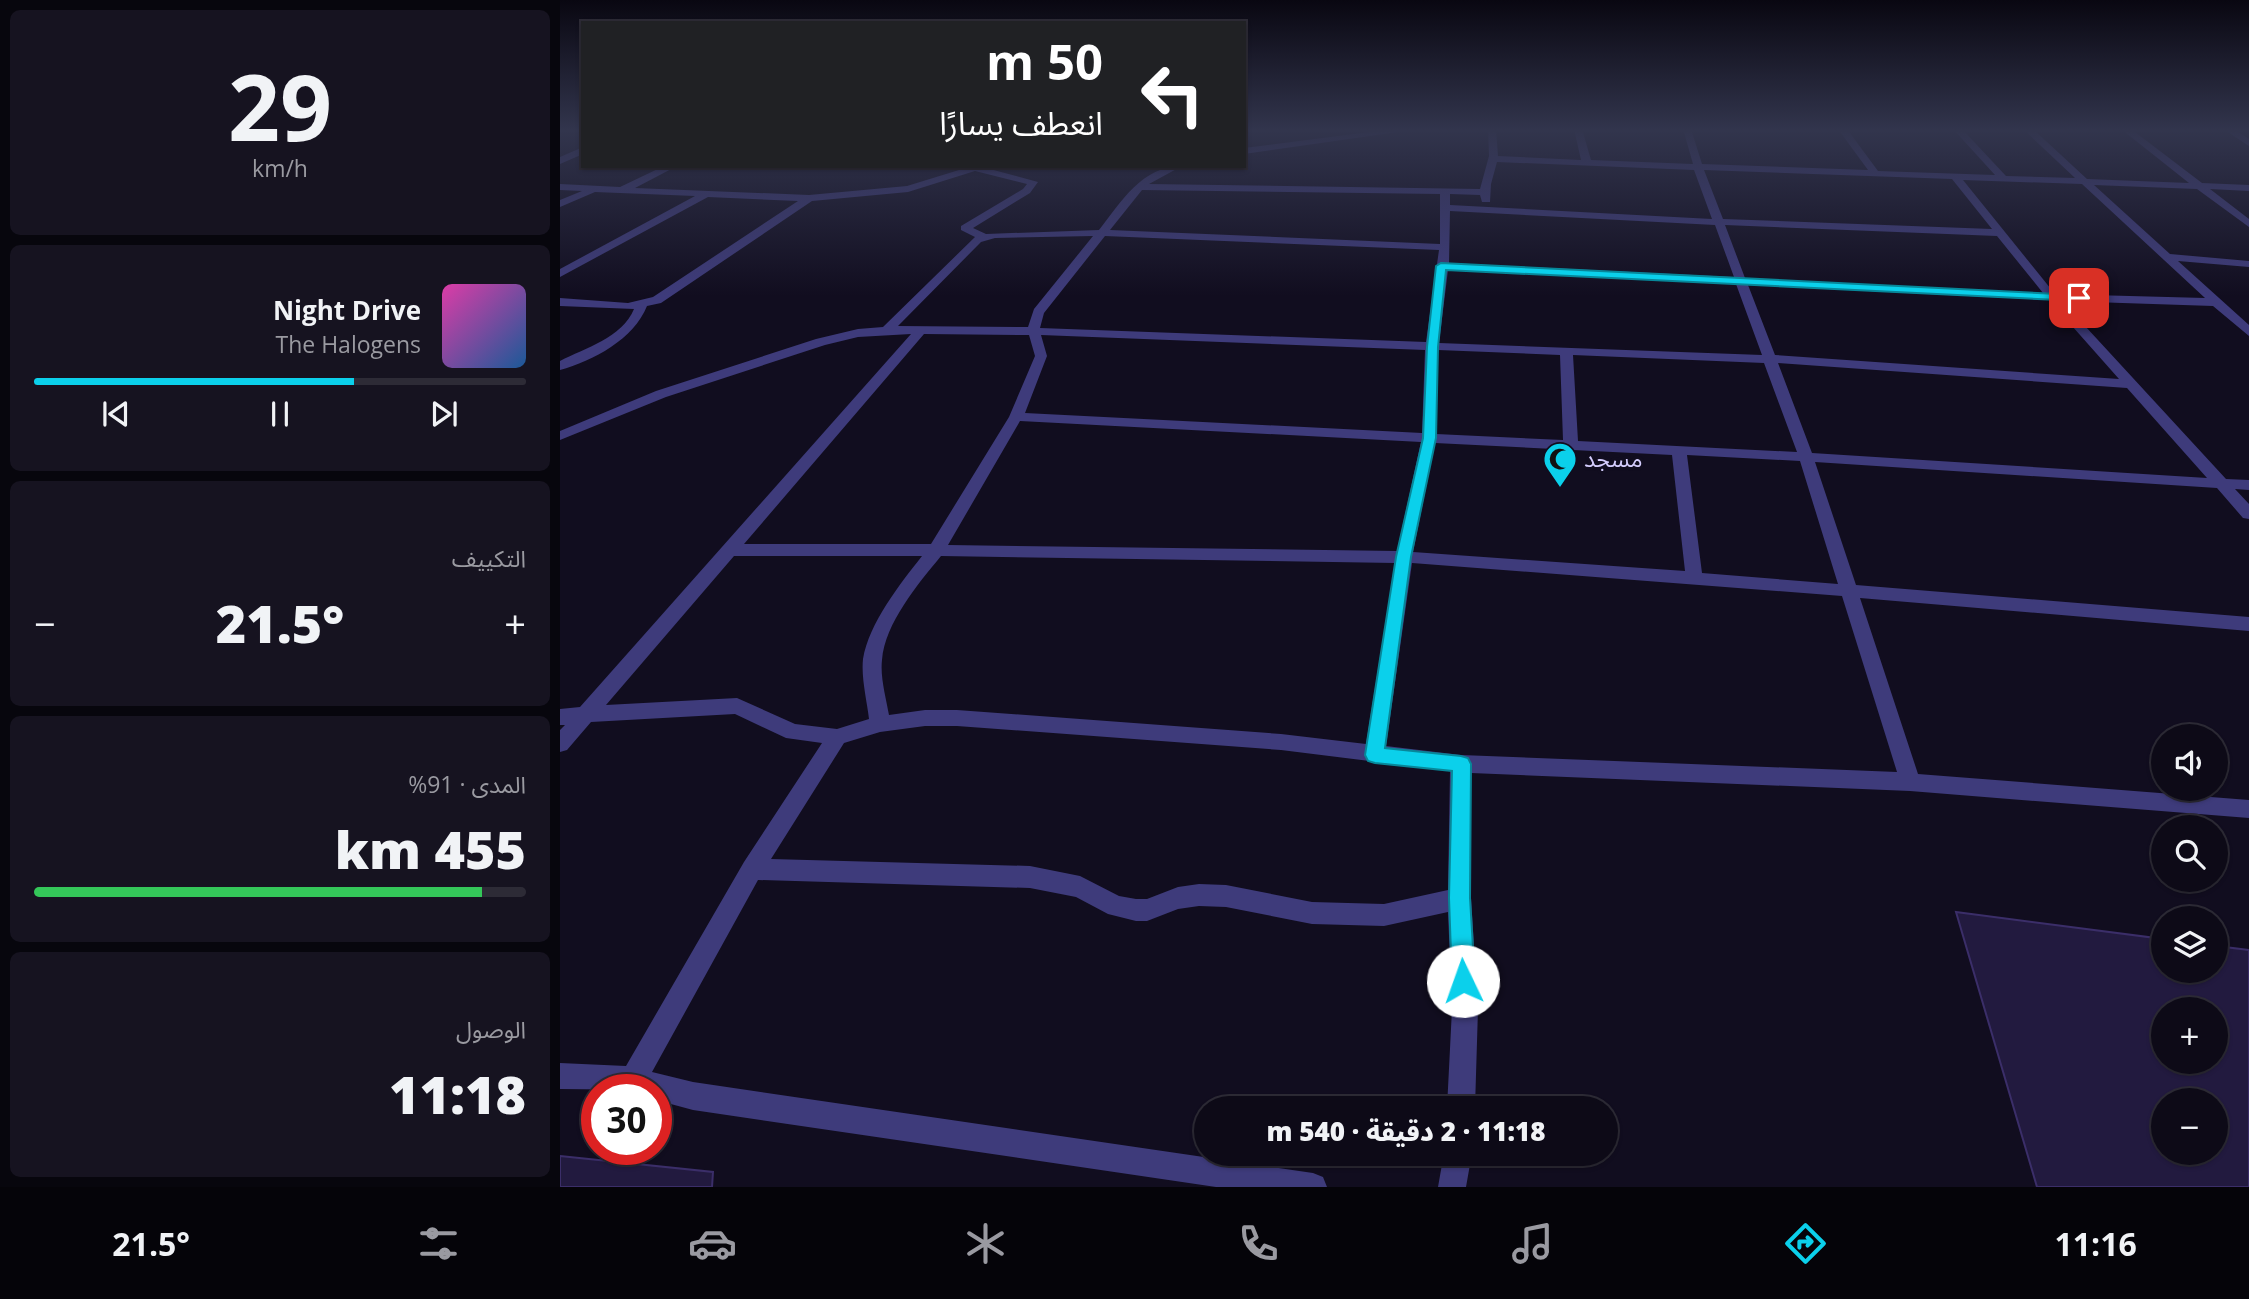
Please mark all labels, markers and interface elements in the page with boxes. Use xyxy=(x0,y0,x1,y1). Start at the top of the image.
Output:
text: 50 m xyxy=(986,28,1103,94)
text: 29 xyxy=(228,44,332,168)
icon: left xyxy=(1127,49,1218,140)
text: انعطف يسارًا xyxy=(939,101,1103,144)
text: km/h xyxy=(252,152,308,184)
pin xyxy=(2049,268,2109,328)
icon: arrive xyxy=(2060,279,2098,317)
text: Night Drive xyxy=(273,292,421,328)
text: The Halogens xyxy=(275,328,421,360)
icon: previous xyxy=(97,395,135,433)
icon: pause xyxy=(261,395,299,433)
icon: next xyxy=(425,395,463,433)
mosque icon: مسجد xyxy=(1541,440,1579,489)
place label: مسجد xyxy=(1584,442,1643,474)
text: التكييف xyxy=(452,542,526,574)
text: 21.5° xyxy=(216,587,344,658)
text: − xyxy=(34,597,56,649)
text: + xyxy=(504,597,526,649)
map controls xyxy=(2151,724,2228,1165)
button: sound xyxy=(2151,724,2228,801)
text: المدى · 91% xyxy=(408,768,526,800)
text: 455 km xyxy=(335,813,526,884)
button: search xyxy=(2151,815,2228,892)
button: layers xyxy=(2151,906,2228,983)
position arrow xyxy=(1426,944,1500,1018)
button: + xyxy=(2151,997,2228,1074)
text: الوصول xyxy=(456,1013,526,1045)
text: 11:18 xyxy=(389,1058,526,1129)
speed limit sign: 30 xyxy=(581,1074,672,1165)
button: − xyxy=(2151,1088,2228,1165)
text: 11:18 · 2 دقيقة · 540 m xyxy=(1267,1113,1545,1149)
icon: filters xyxy=(414,1219,463,1268)
icon: car xyxy=(688,1219,737,1268)
icon: climate xyxy=(961,1219,1010,1268)
icon: phone xyxy=(1234,1219,1283,1268)
icon: music xyxy=(1508,1219,1557,1268)
icon: directions xyxy=(1781,1219,1830,1268)
text: 21.5° xyxy=(112,1222,190,1265)
text: 11:16 xyxy=(2055,1222,2137,1265)

